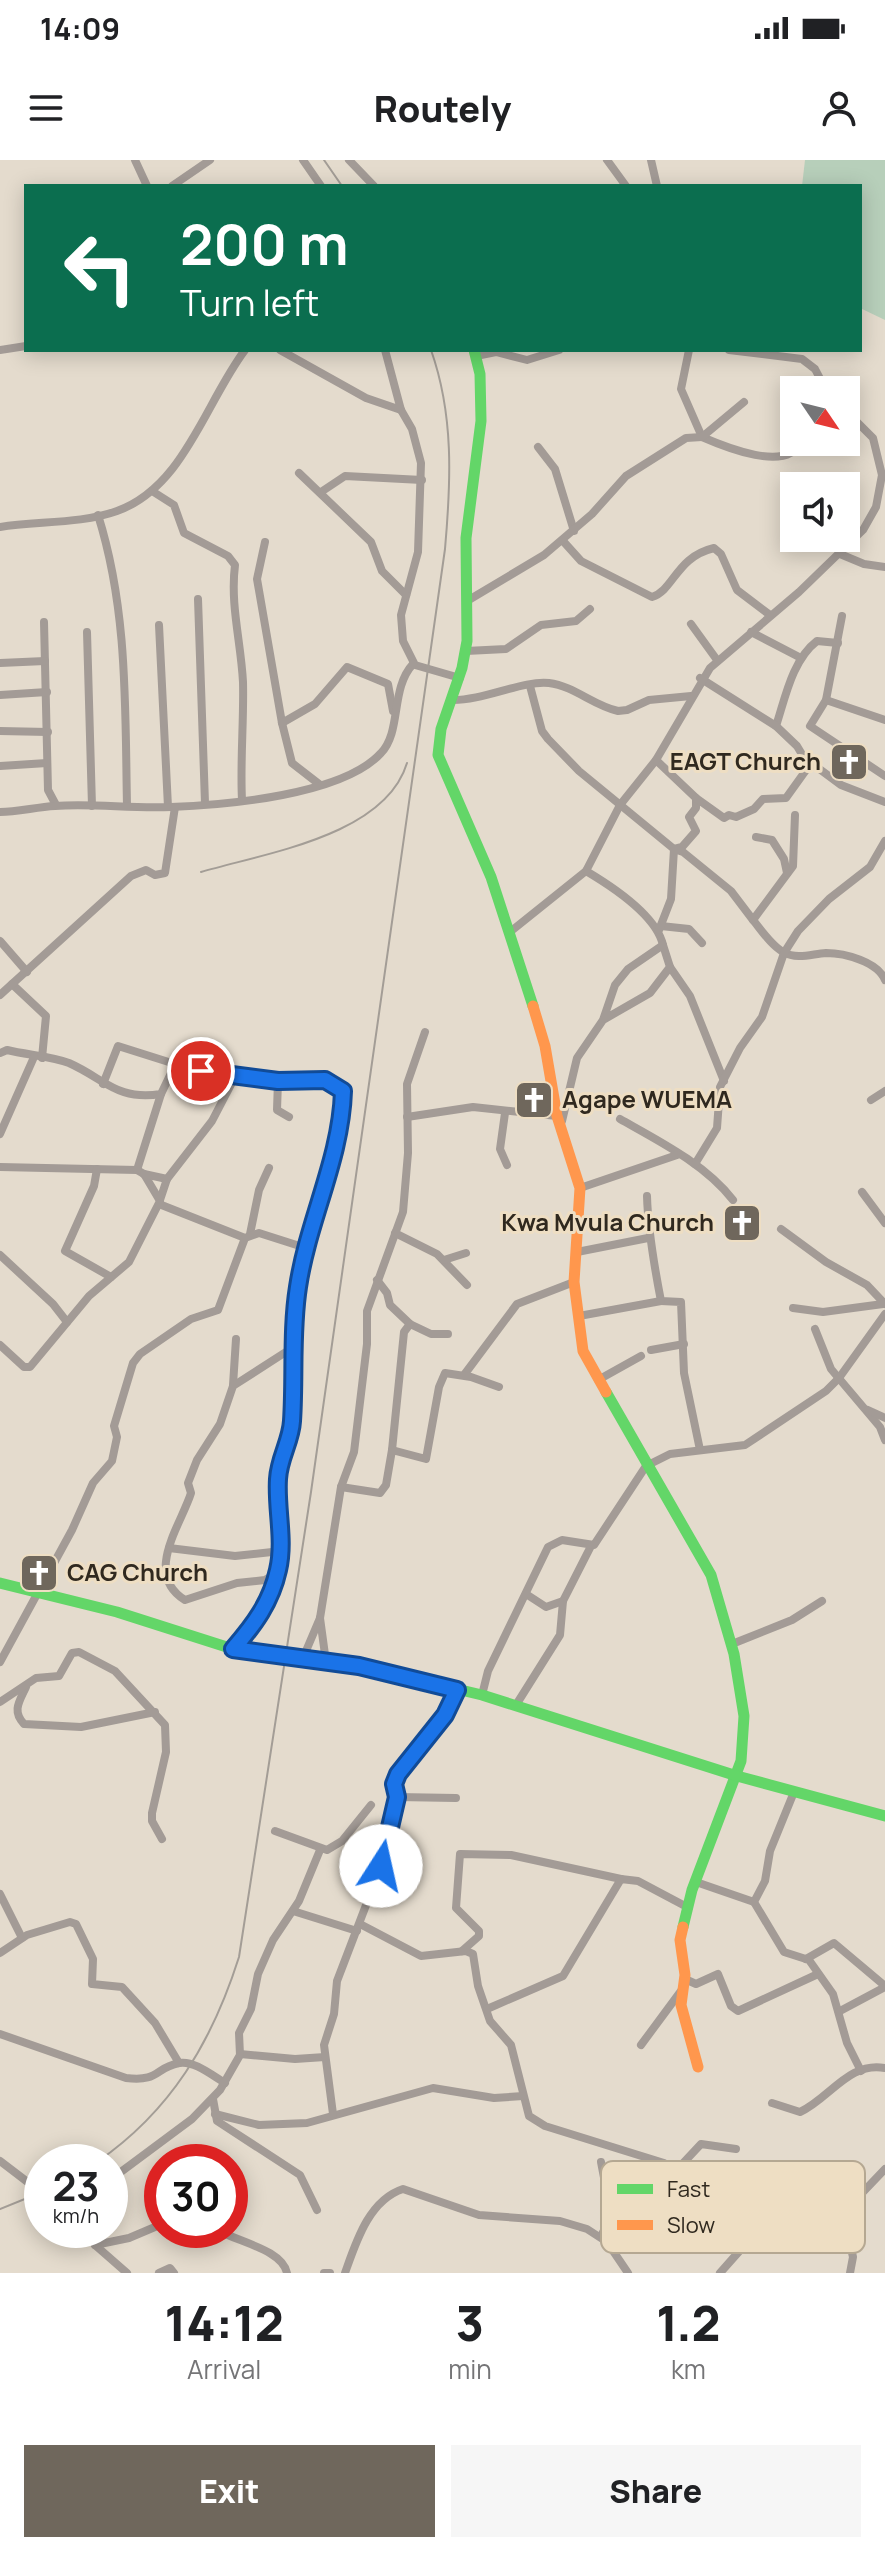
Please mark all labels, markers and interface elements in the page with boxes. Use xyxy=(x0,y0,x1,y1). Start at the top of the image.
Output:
text: 14:09 xyxy=(40,8,120,49)
text: Routely xyxy=(374,84,511,133)
icon: menu xyxy=(24,86,68,130)
icon: person xyxy=(817,86,861,130)
text: 200 m xyxy=(180,205,349,282)
icon: left xyxy=(48,216,152,320)
text: Turn left xyxy=(180,278,319,327)
north arrow xyxy=(780,376,860,456)
map controls xyxy=(780,376,860,552)
button: sound xyxy=(780,472,860,552)
church icon: EAGT Church xyxy=(828,741,870,783)
place label: EAGT Church xyxy=(670,744,821,777)
pin xyxy=(167,1037,235,1105)
icon: arrive xyxy=(179,1049,223,1093)
church icon: Agape WUEMA xyxy=(513,1079,555,1121)
place label: Agape WUEMA xyxy=(562,1082,732,1115)
church icon: Kwa Mvula Church xyxy=(721,1202,763,1244)
place label: Kwa Mvula Church xyxy=(501,1205,714,1238)
church icon: CAG Church xyxy=(18,1552,60,1594)
place label: CAG Church xyxy=(67,1555,208,1588)
position arrow xyxy=(339,1824,423,1908)
speed limit sign: 30 xyxy=(144,2144,248,2248)
text: 23 xyxy=(52,2158,100,2213)
legend xyxy=(601,2161,865,2253)
text: Fast xyxy=(667,2174,710,2204)
text: km/h xyxy=(53,2202,99,2229)
text: Slow xyxy=(667,2210,715,2240)
text: 14:12 xyxy=(164,2290,284,2355)
text: 3 xyxy=(456,2290,484,2355)
text: 1.2 xyxy=(656,2290,721,2355)
text: Arrival xyxy=(187,2351,261,2387)
text: min xyxy=(448,2351,492,2387)
text: km xyxy=(671,2351,706,2387)
button: Exit xyxy=(24,2445,435,2537)
button: Share xyxy=(451,2445,861,2537)

